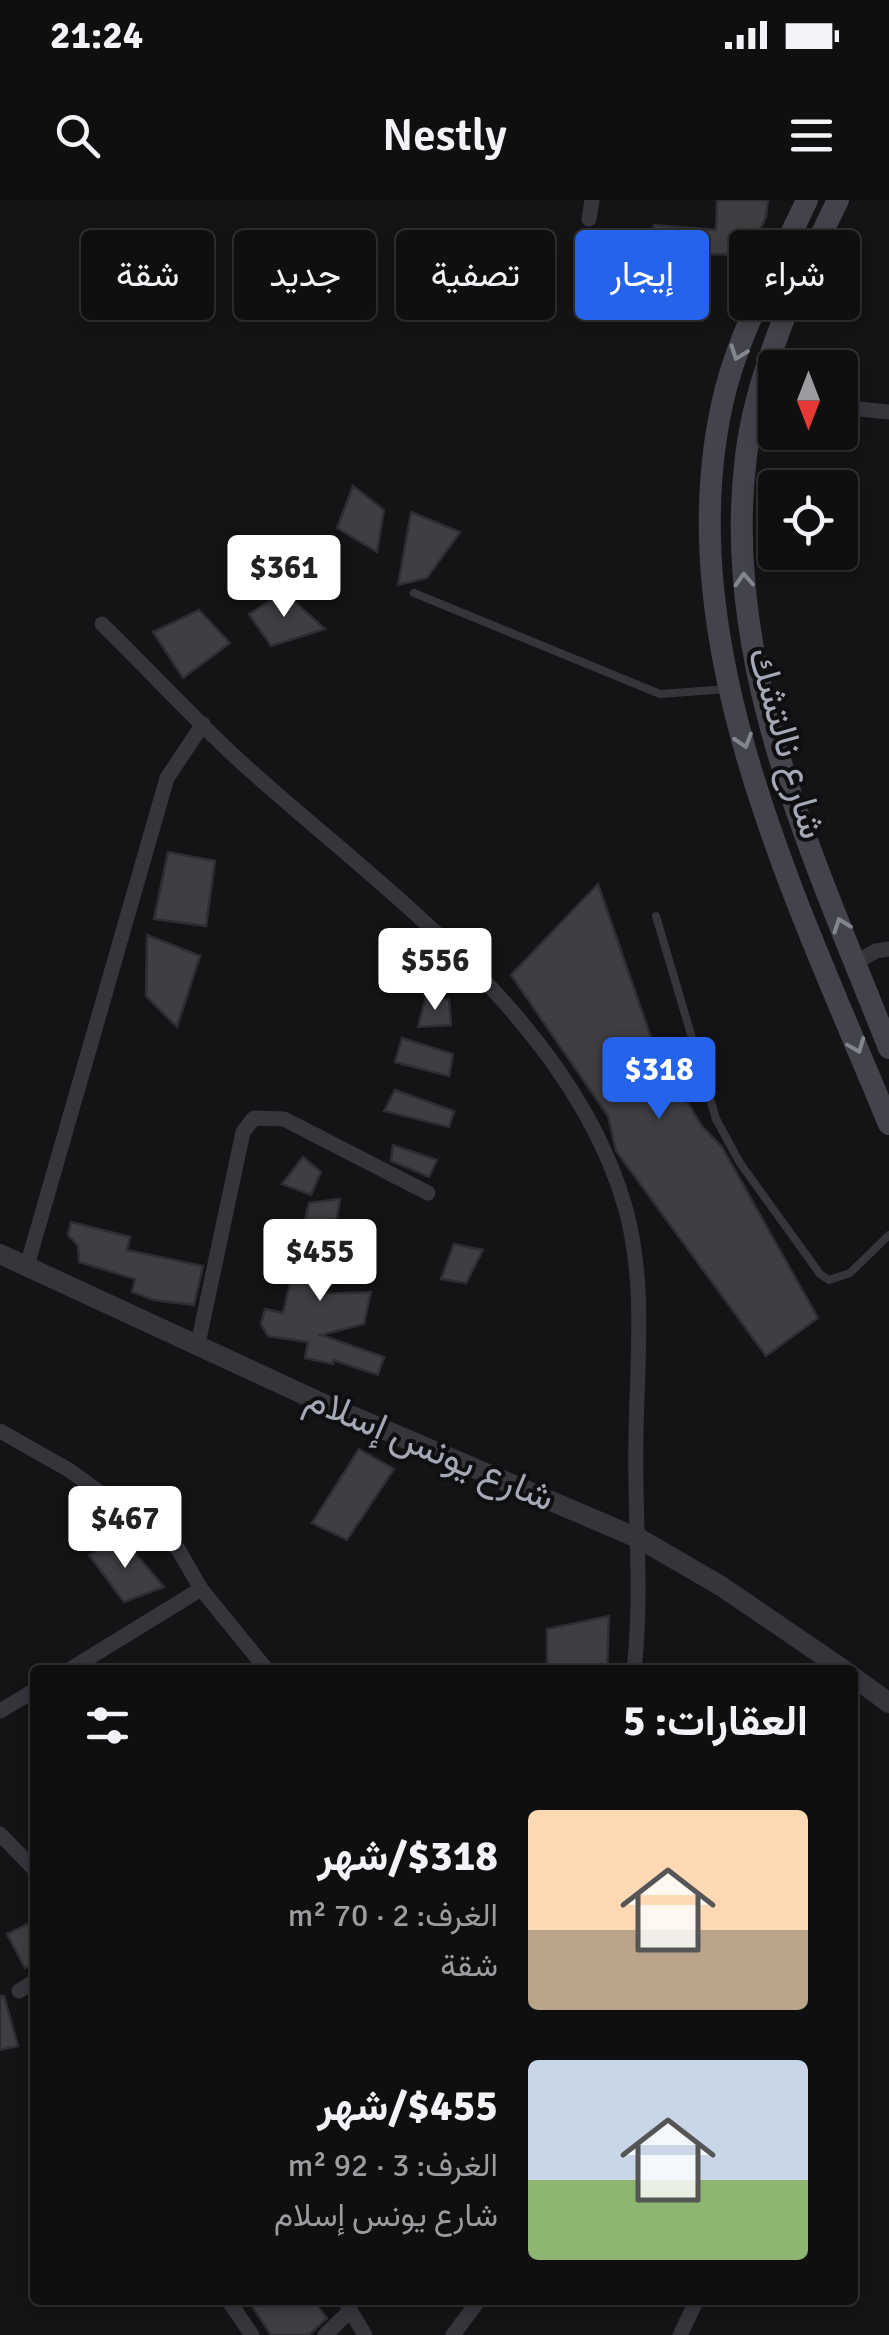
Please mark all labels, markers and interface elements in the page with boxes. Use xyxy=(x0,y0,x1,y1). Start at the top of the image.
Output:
text: 21:24 xyxy=(50,12,143,59)
icon: search xyxy=(50,108,105,163)
text: Nestly xyxy=(382,108,507,163)
icon: menu xyxy=(784,108,839,163)
chip: شقة xyxy=(81,230,214,320)
chip: جديد xyxy=(234,230,376,320)
chip: تصفية xyxy=(396,230,555,320)
chip: إيجار xyxy=(575,230,709,320)
chip: شراء xyxy=(729,230,860,320)
one-way arrow xyxy=(729,343,750,360)
north arrow xyxy=(758,350,858,450)
map controls xyxy=(758,350,858,570)
button: locate xyxy=(758,470,858,570)
pin: $361 xyxy=(225,535,343,620)
text: $361 xyxy=(249,548,319,587)
one-way arrow xyxy=(734,571,756,587)
street label: شارع نالتشك xyxy=(735,642,837,845)
one-way arrow xyxy=(733,732,753,749)
one-way arrow xyxy=(832,917,853,934)
pin: $556 xyxy=(376,928,494,1013)
text: $556 xyxy=(400,941,470,980)
one-way arrow xyxy=(845,1036,865,1054)
pin: $318 xyxy=(600,1037,718,1122)
text: $318 xyxy=(624,1050,694,1089)
pin: $455 xyxy=(261,1219,379,1304)
text: $455 xyxy=(285,1232,355,1271)
street label: شارع يونس إسلام xyxy=(298,1374,562,1523)
pin: $467 xyxy=(66,1486,184,1571)
text: $467 xyxy=(90,1499,160,1538)
text: العقارات: 5 xyxy=(623,1696,808,1747)
icon: filters xyxy=(80,1698,135,1753)
text: $318/شهر xyxy=(317,1831,498,1882)
icon: home xyxy=(608,1850,728,1970)
text: الغرف: 2 · 70 m² xyxy=(288,1896,498,1935)
text: شقة xyxy=(440,1946,498,1985)
text: $455/شهر xyxy=(317,2081,498,2132)
icon: home xyxy=(608,2100,728,2220)
text: الغرف: 3 · 92 m² xyxy=(288,2146,498,2185)
text: شارع يونس إسلام xyxy=(274,2196,498,2235)

